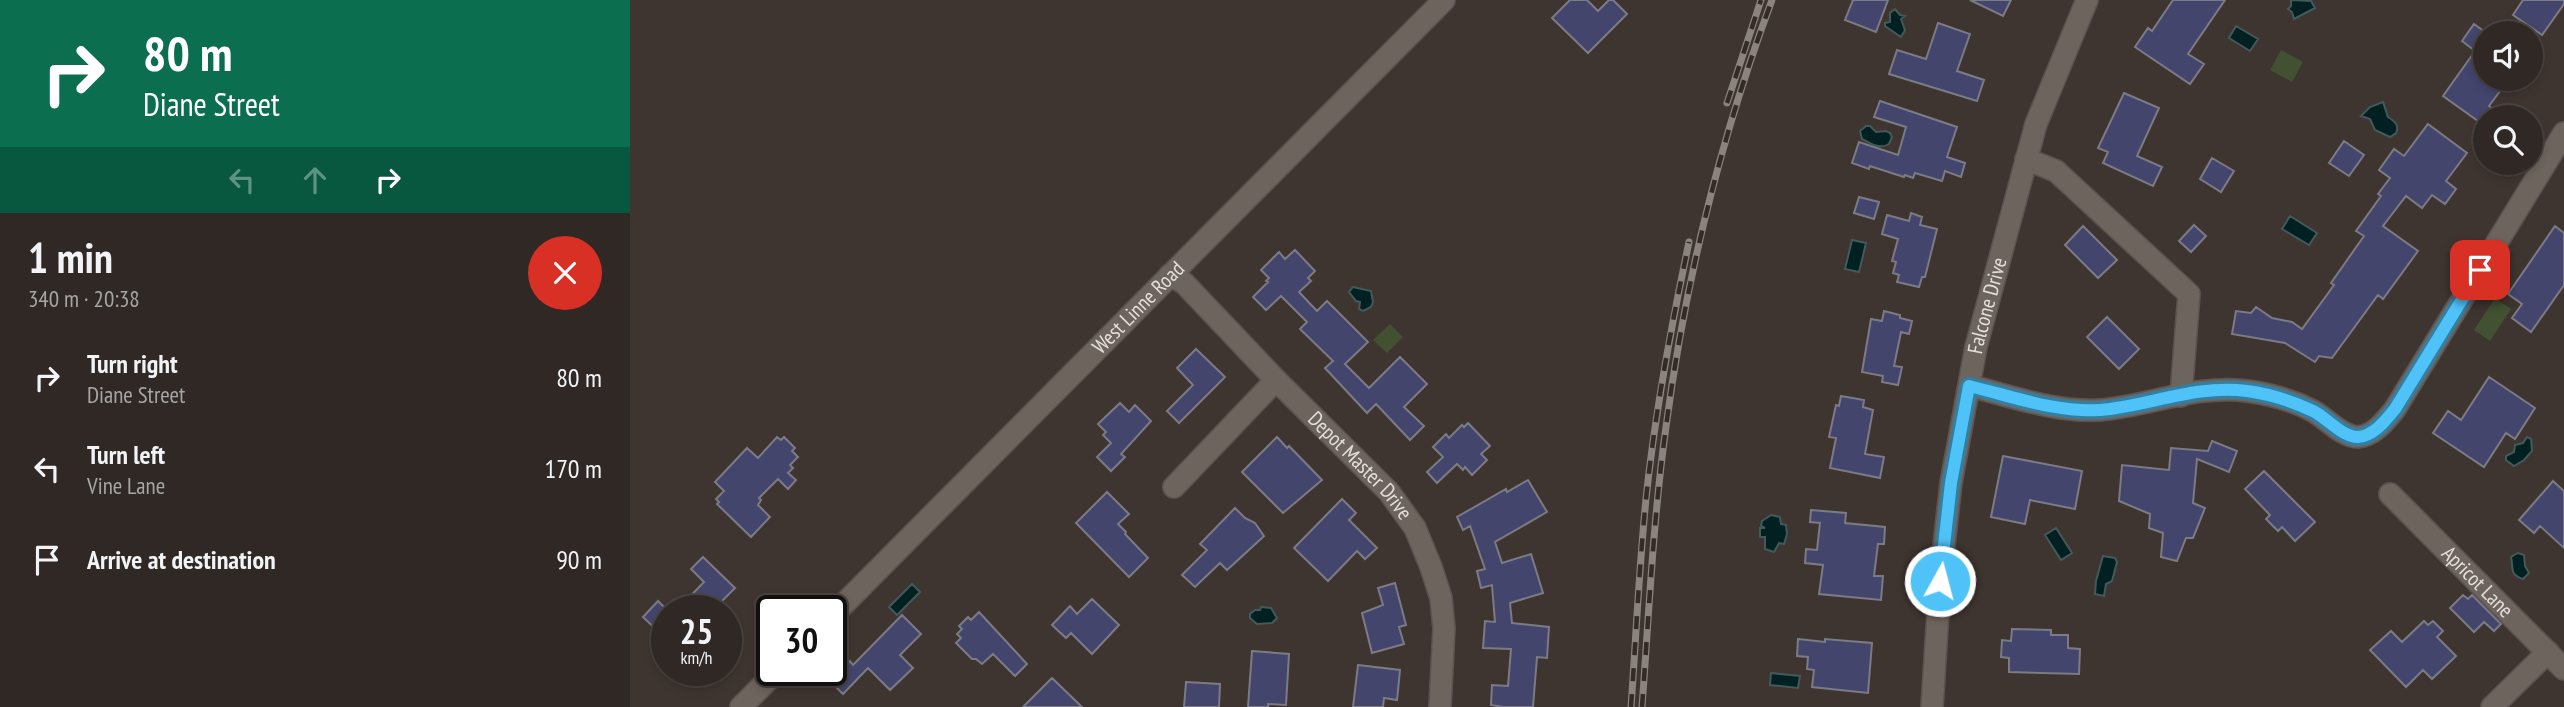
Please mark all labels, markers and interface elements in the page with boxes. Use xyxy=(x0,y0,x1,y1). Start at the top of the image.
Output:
text: 80 m xyxy=(143,21,232,85)
map controls xyxy=(2473,21,2543,175)
button: sound xyxy=(2473,21,2543,91)
icon: right xyxy=(28,28,119,119)
text: Diane Street xyxy=(143,83,280,125)
button: search xyxy=(2473,105,2543,175)
icon: left xyxy=(223,161,261,199)
icon: ahead xyxy=(296,161,334,199)
icon: right xyxy=(369,161,407,199)
text: 1 min xyxy=(28,230,113,285)
button: close xyxy=(528,236,602,310)
pin xyxy=(2450,240,2510,300)
icon: arrive xyxy=(2461,251,2499,289)
street label: Falcone Drive xyxy=(1961,254,2013,356)
street label: West Linne Road xyxy=(1086,255,1190,359)
text: 340 m · 20:38 xyxy=(28,284,140,313)
text: Turn right xyxy=(87,347,178,380)
icon: right xyxy=(28,359,66,397)
text: 80 m xyxy=(556,361,602,394)
text: Diane Street xyxy=(87,380,185,409)
street label: Depot Master Drive xyxy=(1303,405,1418,525)
text: Turn left xyxy=(87,438,165,471)
icon: left xyxy=(28,450,66,488)
text: 170 m xyxy=(544,452,602,485)
text: Vine Lane xyxy=(87,471,165,500)
street label: Apricot Lane xyxy=(2436,540,2519,623)
icon: arrive xyxy=(28,541,66,579)
text: Arrive at destination xyxy=(87,543,276,576)
text: 90 m xyxy=(556,543,602,576)
position arrow xyxy=(1903,544,1977,618)
speed limit sign: 30 xyxy=(756,595,847,686)
text: 25 xyxy=(680,608,713,654)
text: km/h xyxy=(681,646,712,669)

